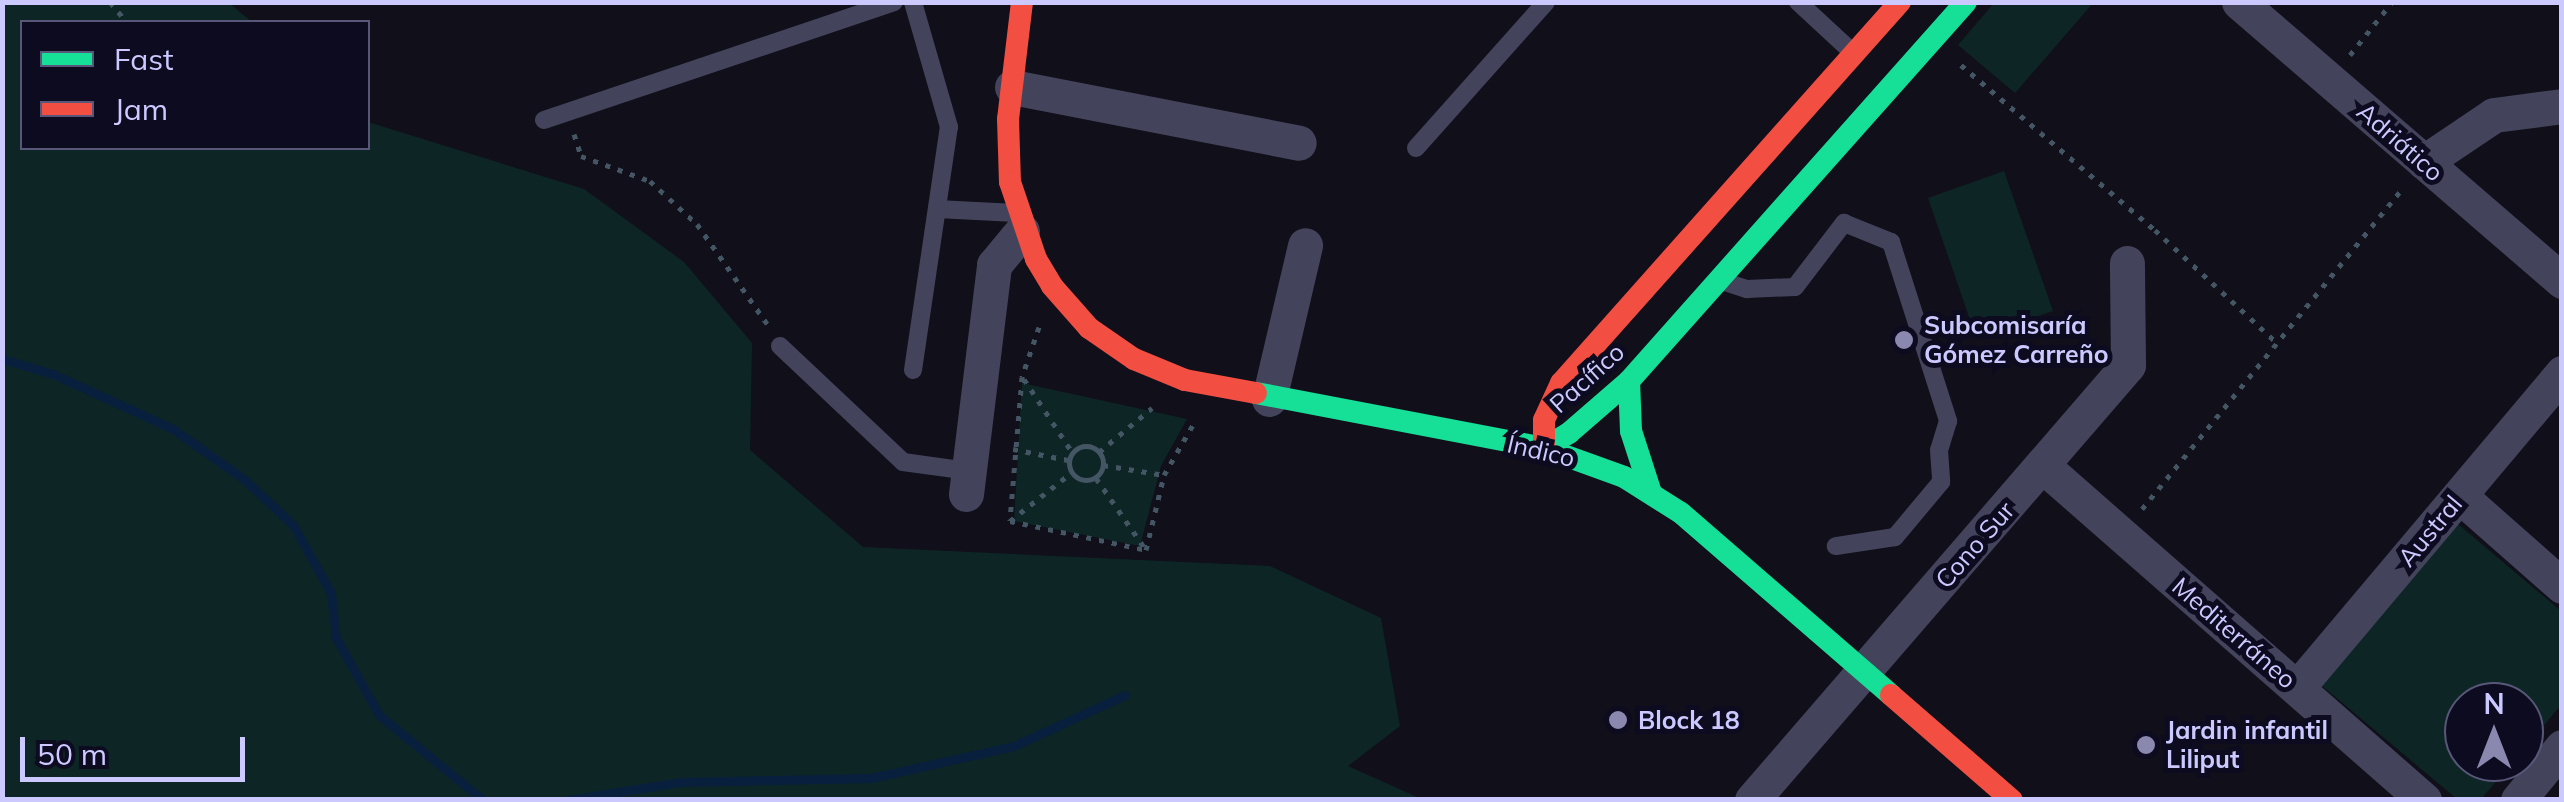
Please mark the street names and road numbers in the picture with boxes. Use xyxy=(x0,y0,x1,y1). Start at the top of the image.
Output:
street label: Adriático xyxy=(2351,96,2449,188)
street label: Pacífico xyxy=(1544,337,1630,419)
street label: Índico xyxy=(1504,429,1578,473)
street label: Austral xyxy=(2392,489,2468,573)
street label: Cono Sur xyxy=(1929,496,2021,594)
street label: Mediterráneo xyxy=(2166,571,2302,695)

